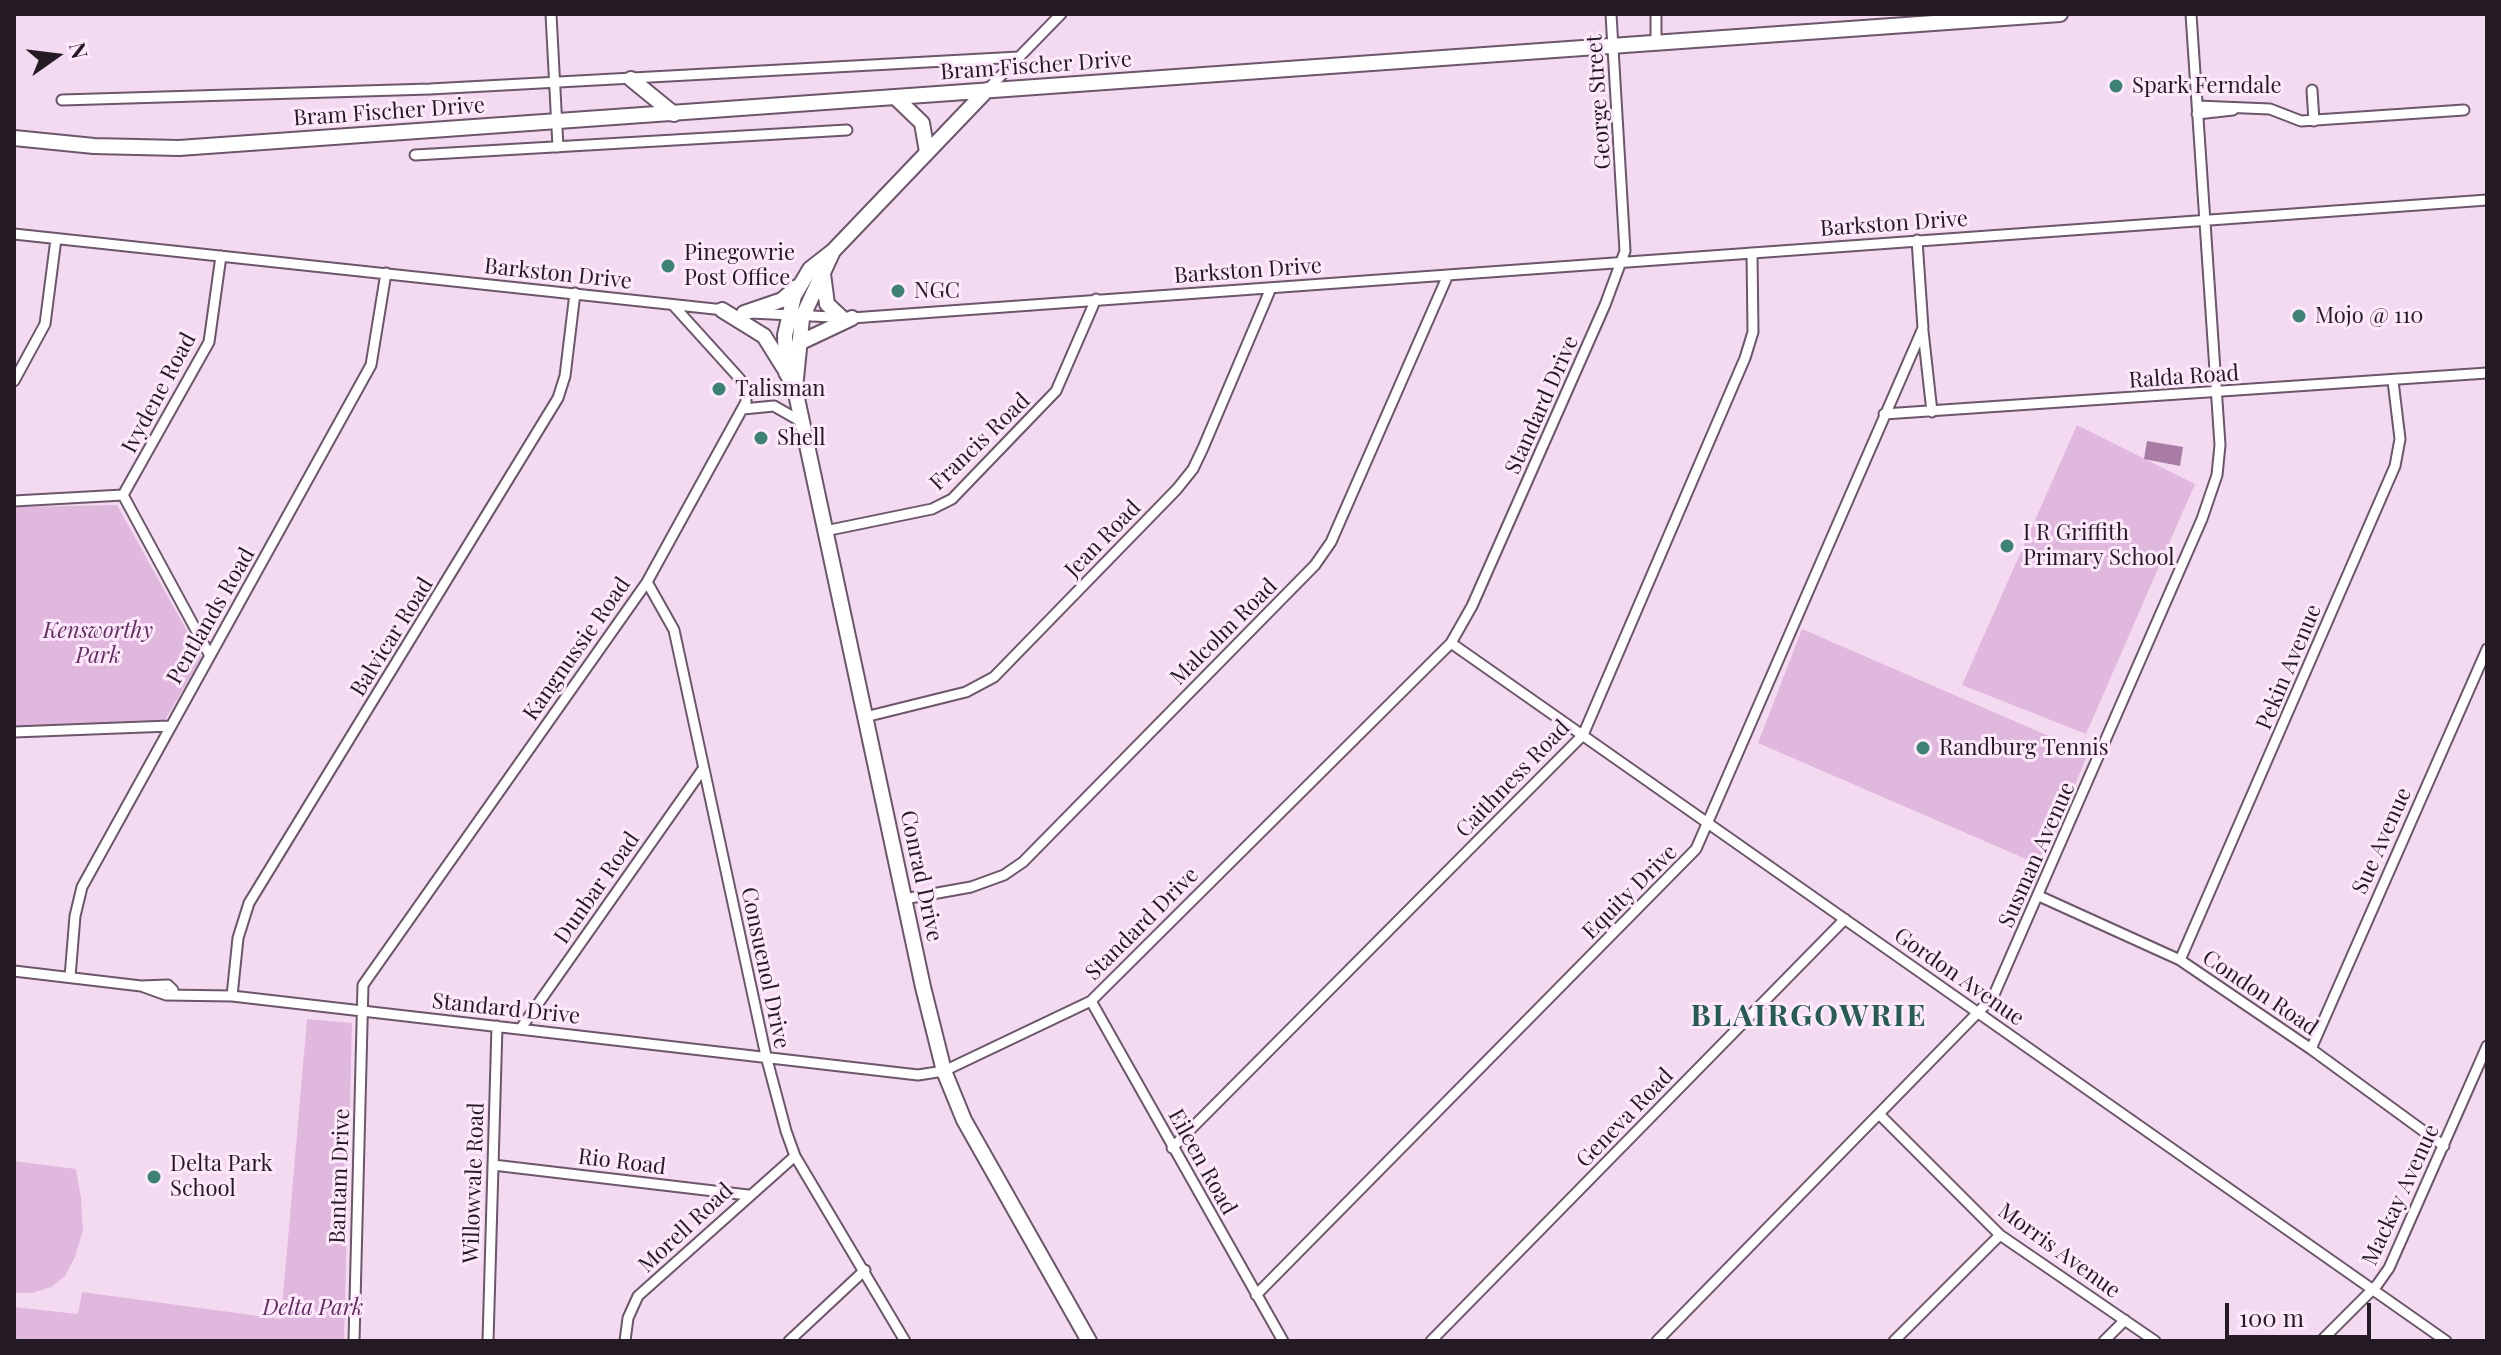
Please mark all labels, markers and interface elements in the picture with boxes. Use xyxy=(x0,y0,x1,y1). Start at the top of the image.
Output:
north arrow xyxy=(16,16,96,96)
street label: George Street xyxy=(1581,33,1617,171)
text: N xyxy=(63,39,96,62)
street label: Bram Fischer Drive xyxy=(939,46,1133,86)
place label: Spark Ferndale xyxy=(2132,73,2282,99)
marker: Spark Ferndale xyxy=(2107,77,2125,95)
street label: Bram Fischer Drive xyxy=(292,92,486,132)
street label: Barkston Drive xyxy=(1819,206,1969,242)
place label: Pinegowrie Post Office xyxy=(684,240,795,292)
street label: Barkston Drive xyxy=(483,253,633,295)
street label: Barkston Drive xyxy=(1173,253,1323,289)
marker: Pinegowrie Post Office xyxy=(659,257,677,275)
place label: NGC xyxy=(914,278,960,304)
marker: NGC xyxy=(889,282,907,300)
place label: Mojo @ 110 xyxy=(2315,303,2424,329)
marker: Mojo @ 110 xyxy=(2290,307,2308,325)
street label: Ivydene Road xyxy=(116,328,202,458)
street label: Standard Drive xyxy=(1500,332,1584,478)
street label: Ralda Road xyxy=(2128,360,2240,394)
place label: Talisman xyxy=(735,376,826,402)
marker: Talisman xyxy=(710,380,728,398)
street label: Francis Road xyxy=(924,388,1036,496)
place label: Shell xyxy=(777,425,826,451)
marker: Shell xyxy=(752,429,770,447)
street label: Jean Road xyxy=(1060,495,1146,583)
place label: I R Griffith Primary School xyxy=(2023,520,2175,572)
marker: I R Griffith Primary School xyxy=(1998,537,2016,555)
street label: Pentlands Road xyxy=(161,543,261,689)
street label: Kangnussie Road xyxy=(518,572,636,726)
street label: Balvicar Road xyxy=(345,573,439,701)
street label: Malcolm Road xyxy=(1165,573,1283,691)
street label: Pekin Avenue xyxy=(2251,600,2327,734)
park label: Kensworthy Park xyxy=(43,618,153,670)
street label: Caithness Road xyxy=(1450,715,1576,843)
place label: Randburg Tennis xyxy=(1939,735,2109,761)
marker: Randburg Tennis xyxy=(1914,739,1932,757)
street label: Susman Avenue xyxy=(1993,778,2081,932)
street label: Sue Avenue xyxy=(2347,784,2417,898)
street label: Conrad Drive xyxy=(894,808,948,944)
street label: Dunbar Road xyxy=(549,827,645,949)
street label: Equity Drive xyxy=(1577,839,1683,945)
street label: Standard Drive xyxy=(1080,862,1204,986)
street label: Consuenol Drive xyxy=(735,885,795,1051)
street label: Gordon Avenue xyxy=(1889,922,2029,1032)
street label: Condon Road xyxy=(2197,945,2323,1041)
street label: Standard Drive xyxy=(431,988,581,1030)
district label: BLAIRGOWRIE xyxy=(1690,999,1928,1035)
street label: Geneva Road xyxy=(1571,1063,1679,1173)
street label: Willowvale Road xyxy=(458,1102,490,1264)
street label: Eileen Road xyxy=(1162,1105,1242,1219)
street label: Bantam Drive xyxy=(324,1108,356,1244)
street label: Mackay Avenue xyxy=(2357,1120,2445,1270)
street label: Rio Road xyxy=(577,1144,667,1180)
place label: Delta Park School xyxy=(170,1151,273,1202)
marker: Delta Park School xyxy=(145,1168,163,1186)
street label: Morell Road xyxy=(633,1178,739,1278)
street label: Morris Avenue xyxy=(1993,1198,2125,1304)
scale bar xyxy=(2229,1287,2375,1337)
park label: Delta Park xyxy=(263,1295,363,1321)
text: 100 m xyxy=(2239,1301,2304,1333)

